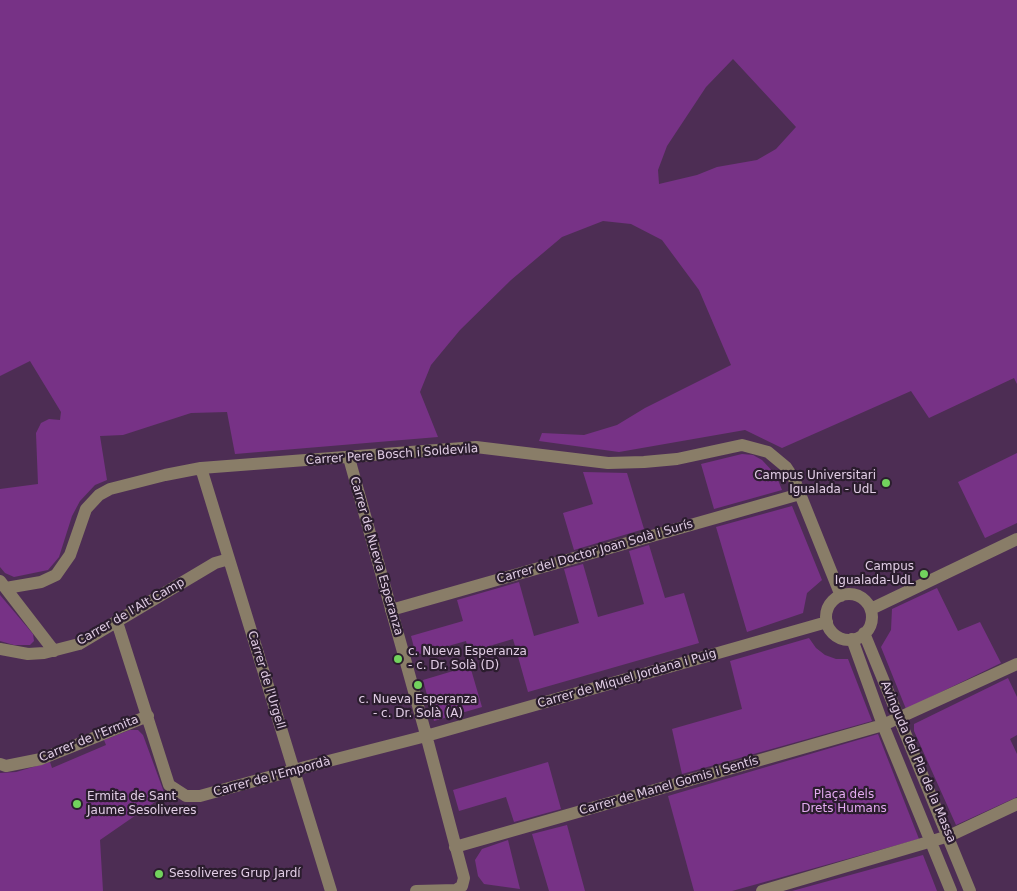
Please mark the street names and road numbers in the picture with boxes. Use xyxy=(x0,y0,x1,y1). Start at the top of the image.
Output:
street label: Carrer Pere Bosch i Soldevila xyxy=(305,442,479,468)
street label: Carrer de Nueva Esperanza xyxy=(346,475,406,637)
street label: Carrer del Doctor Joan Solà i Surís xyxy=(495,517,695,587)
street label: Carrer de l'Alt Camp xyxy=(75,575,187,649)
street label: Carrer de l'Urgell xyxy=(244,629,288,731)
street label: Carrer de Miquel Jordana i Puig xyxy=(536,647,718,711)
street label: Avinguda del Pla de la Massa xyxy=(877,679,959,845)
street label: Carrer de l'Ermita xyxy=(37,712,141,766)
street label: Carrer de Manel Gomis i Sentís xyxy=(578,753,760,819)
street label: Carrer de l'Empordà xyxy=(212,754,332,800)

